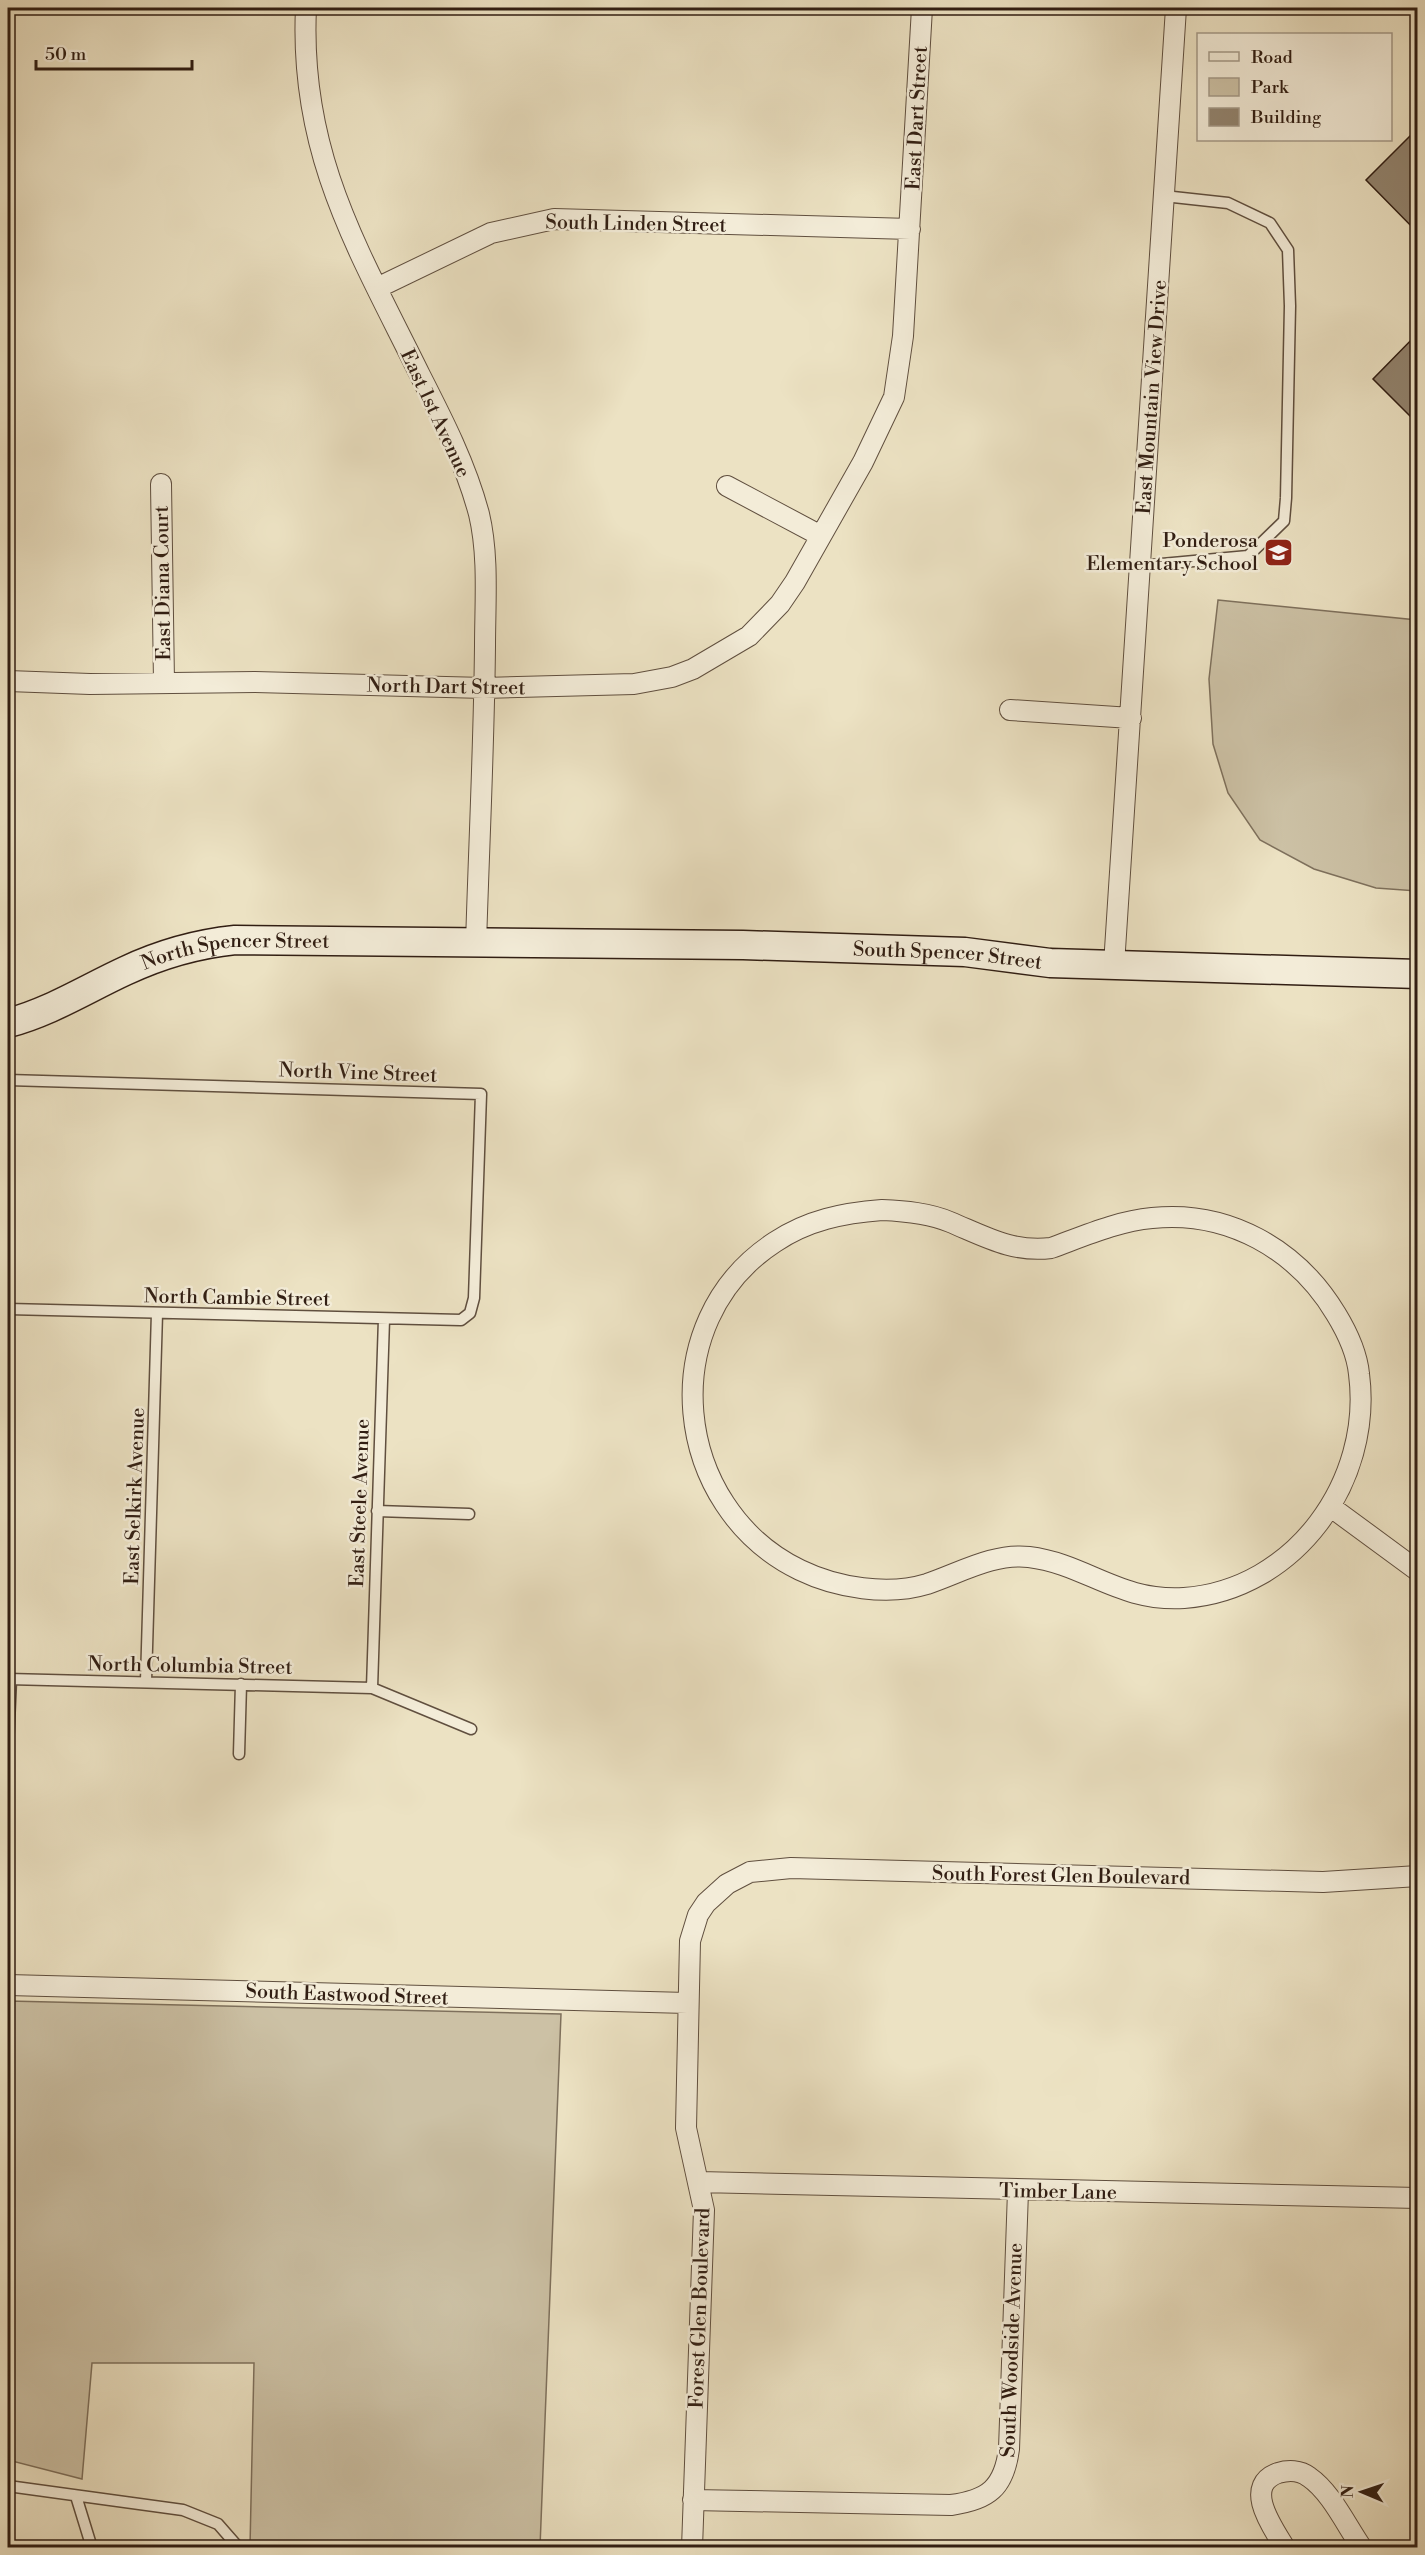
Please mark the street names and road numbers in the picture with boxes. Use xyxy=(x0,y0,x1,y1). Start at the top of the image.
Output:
street label: East Dart Street xyxy=(901,45,934,191)
street label: South Linden Street xyxy=(545,210,727,239)
street label: East Mountain View Drive xyxy=(1132,279,1173,515)
street label: East 1st Avenue xyxy=(394,345,475,482)
street label: East Diana Court xyxy=(150,505,177,661)
street label: North Dart Street xyxy=(366,674,526,701)
street label: North Spencer Street xyxy=(138,929,329,977)
street label: South Spencer Street xyxy=(852,937,1044,976)
street label: North Vine Street xyxy=(278,1058,438,1089)
street label: North Cambie Street xyxy=(144,1284,330,1313)
street label: East Selkirk Avenue xyxy=(120,1407,151,1585)
street label: East Steele Avenue xyxy=(345,1418,376,1588)
street label: North Columbia Street xyxy=(87,1652,293,1681)
street label: South Forest Glen Boulevard xyxy=(932,1862,1191,1891)
street label: South Eastwood Street xyxy=(245,1979,449,2012)
street label: Timber Lane xyxy=(999,2179,1117,2206)
street label: Forest Glen Boulevard xyxy=(685,2207,717,2409)
street label: South Woodside Avenue xyxy=(996,2242,1029,2458)

